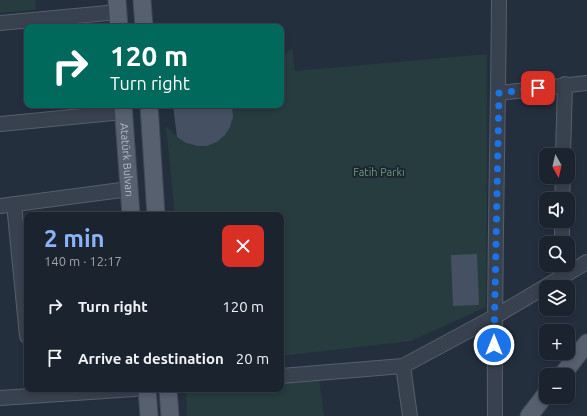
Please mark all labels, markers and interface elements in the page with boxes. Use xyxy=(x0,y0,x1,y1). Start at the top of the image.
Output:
icon: right xyxy=(44,40,96,92)
text: 120 m xyxy=(110,40,188,71)
pin xyxy=(521,71,555,105)
text: Turn right xyxy=(110,73,190,93)
icon: arrive xyxy=(527,77,549,99)
street label: Atatürk Bulvarı xyxy=(118,123,136,197)
north arrow xyxy=(539,148,575,184)
map controls xyxy=(539,148,575,404)
park label: Fatih Parkı xyxy=(353,166,405,178)
button: sound xyxy=(539,192,575,228)
text: 2 min xyxy=(44,225,105,252)
button: close xyxy=(222,225,264,267)
button: search xyxy=(539,236,575,272)
text: 140 m · 12:17 xyxy=(44,254,122,268)
button: layers xyxy=(539,280,575,316)
icon: right xyxy=(44,295,66,317)
text: Turn right xyxy=(78,298,148,315)
text: 120 m xyxy=(222,298,264,315)
position arrow xyxy=(473,324,515,366)
button: + xyxy=(539,324,575,360)
icon: arrive xyxy=(44,347,66,369)
text: Arrive at destination xyxy=(78,350,224,367)
text: 20 m xyxy=(236,350,269,367)
button: − xyxy=(539,368,575,404)

